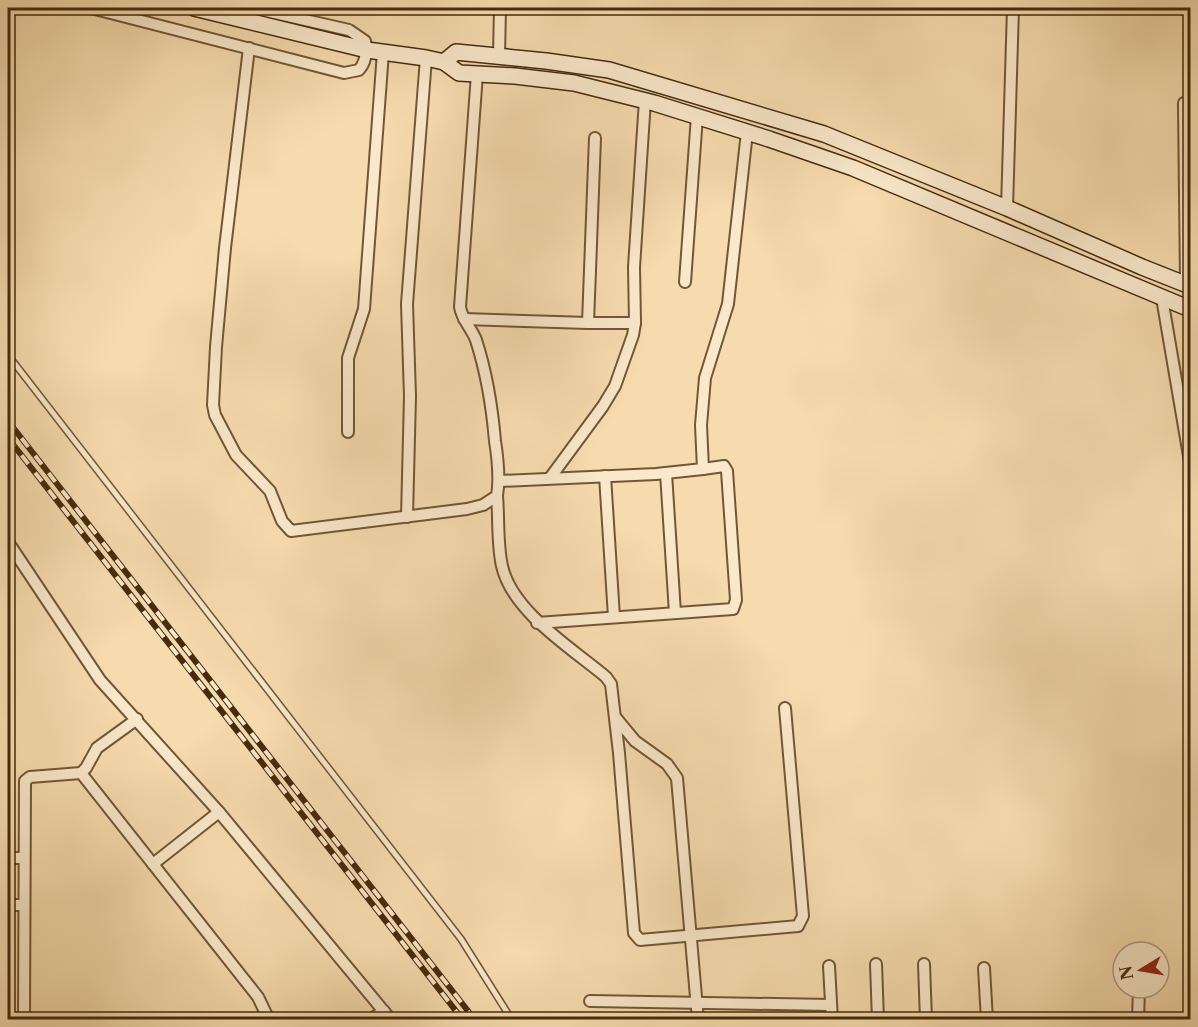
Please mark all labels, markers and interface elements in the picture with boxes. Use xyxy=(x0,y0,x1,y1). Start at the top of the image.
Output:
north arrow xyxy=(1111,940,1171,1000)
text: N xyxy=(1115,964,1137,982)

